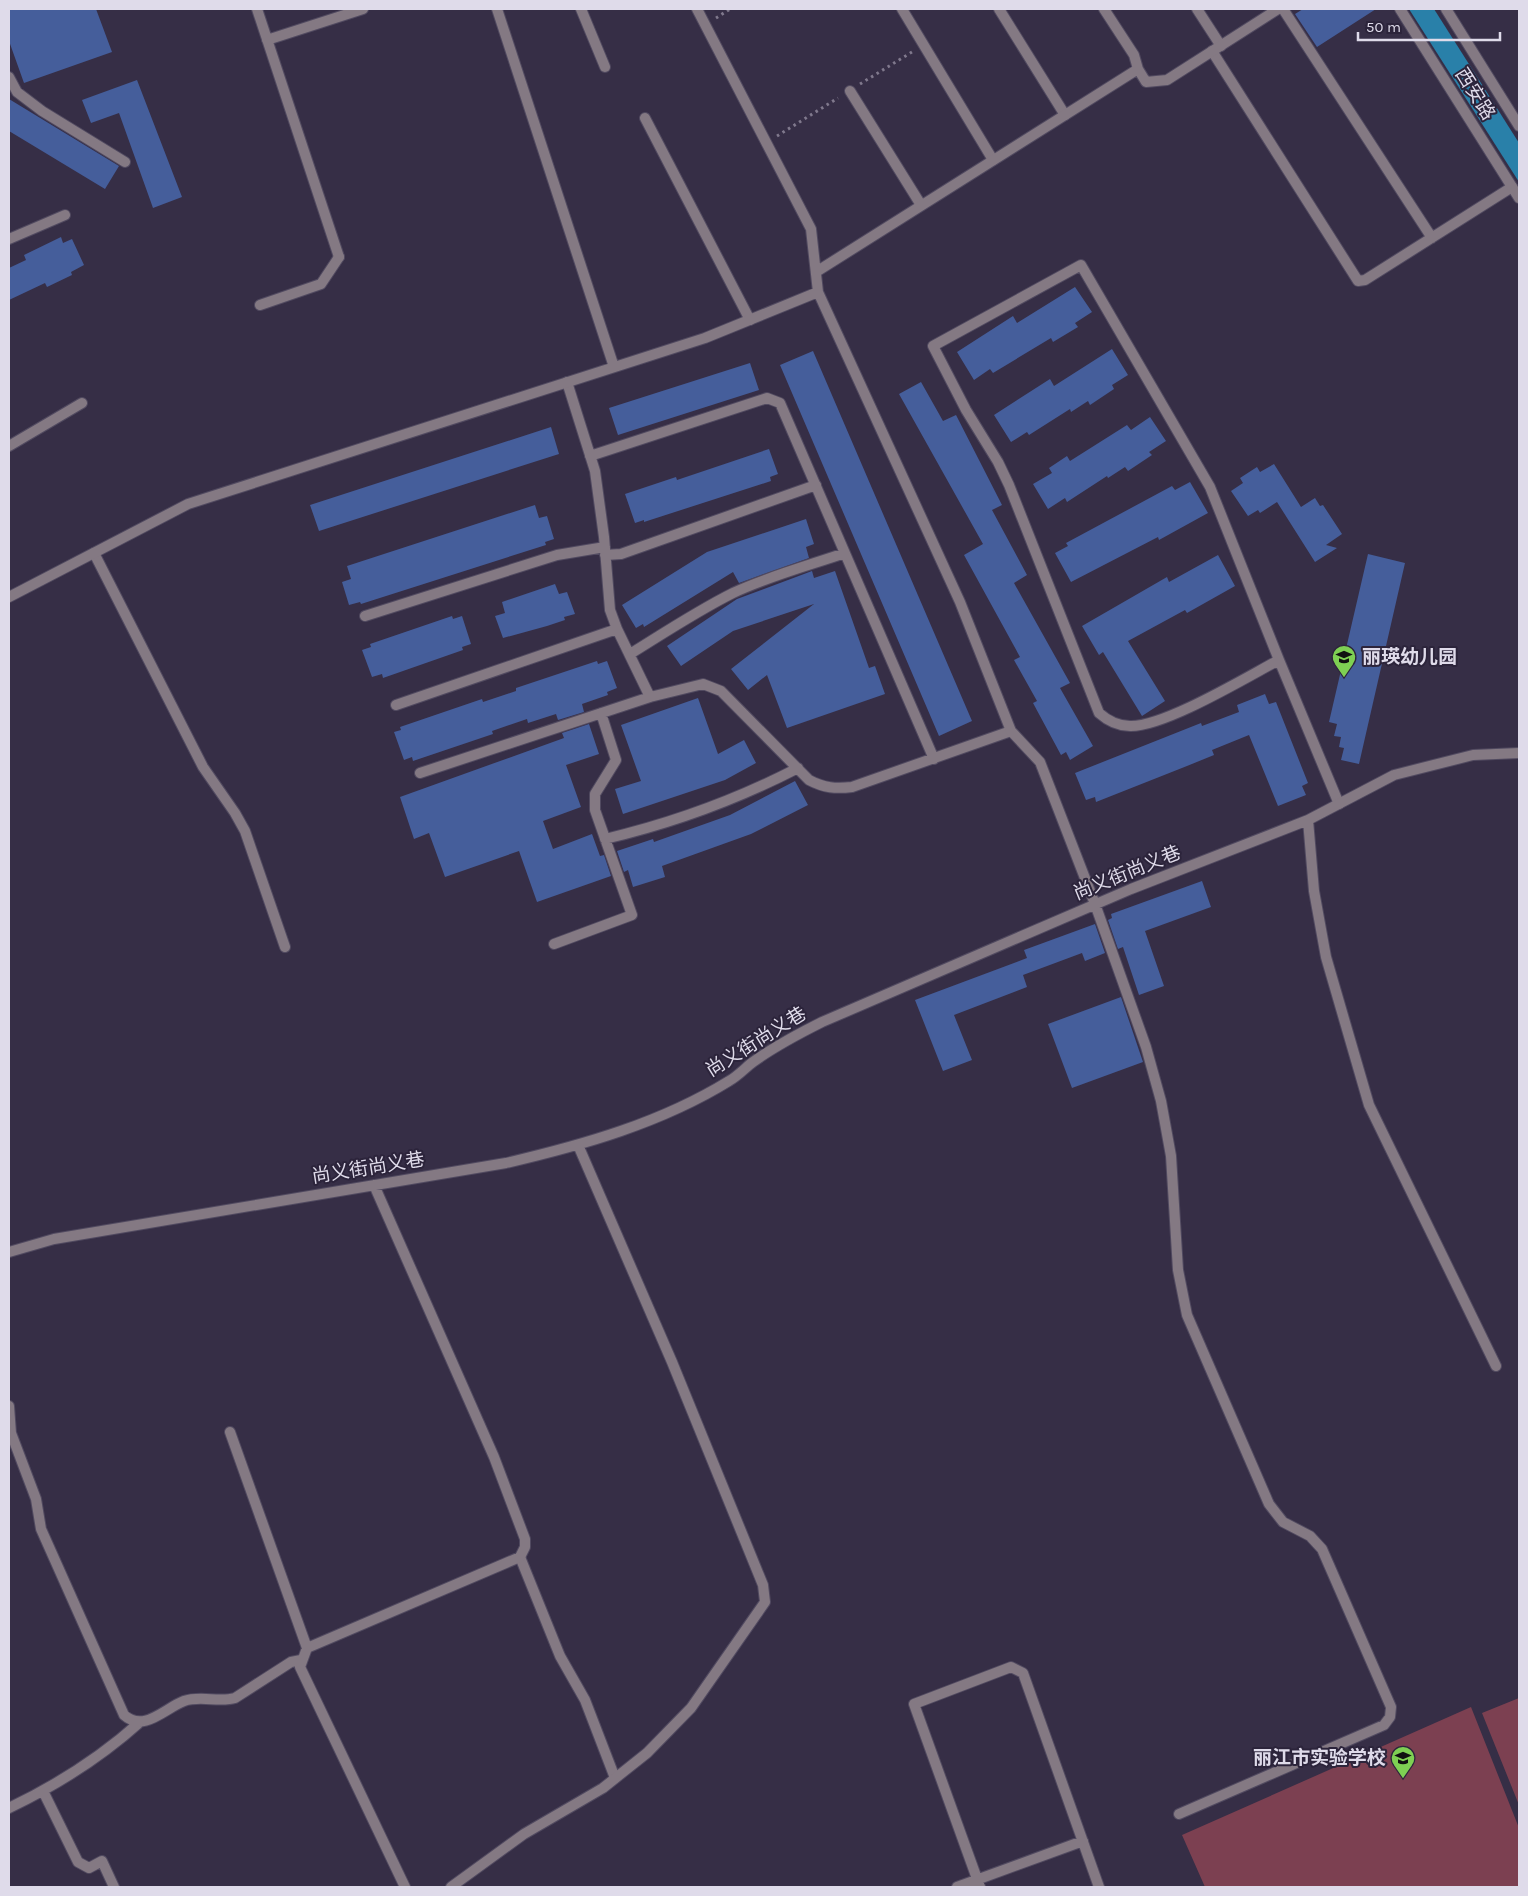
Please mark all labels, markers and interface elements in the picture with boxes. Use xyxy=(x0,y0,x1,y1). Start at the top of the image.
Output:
scale bar xyxy=(1358,10,1500,42)
text: 50 m xyxy=(1366,18,1401,36)
street label: 西安路 xyxy=(1451,64,1499,124)
school or university icon: 丽瑛幼儿园 xyxy=(1331,644,1357,678)
place label: 丽瑛幼儿园 xyxy=(1362,646,1457,668)
street label: 尚义街尚义巷 xyxy=(1070,841,1184,905)
street label: 尚义街尚义巷 xyxy=(702,1002,810,1082)
street label: 尚义街尚义巷 xyxy=(310,1148,426,1188)
school or university icon: 丽江市实验学校 xyxy=(1390,1745,1416,1779)
place label: 丽江市实验学校 xyxy=(1253,1747,1386,1769)

